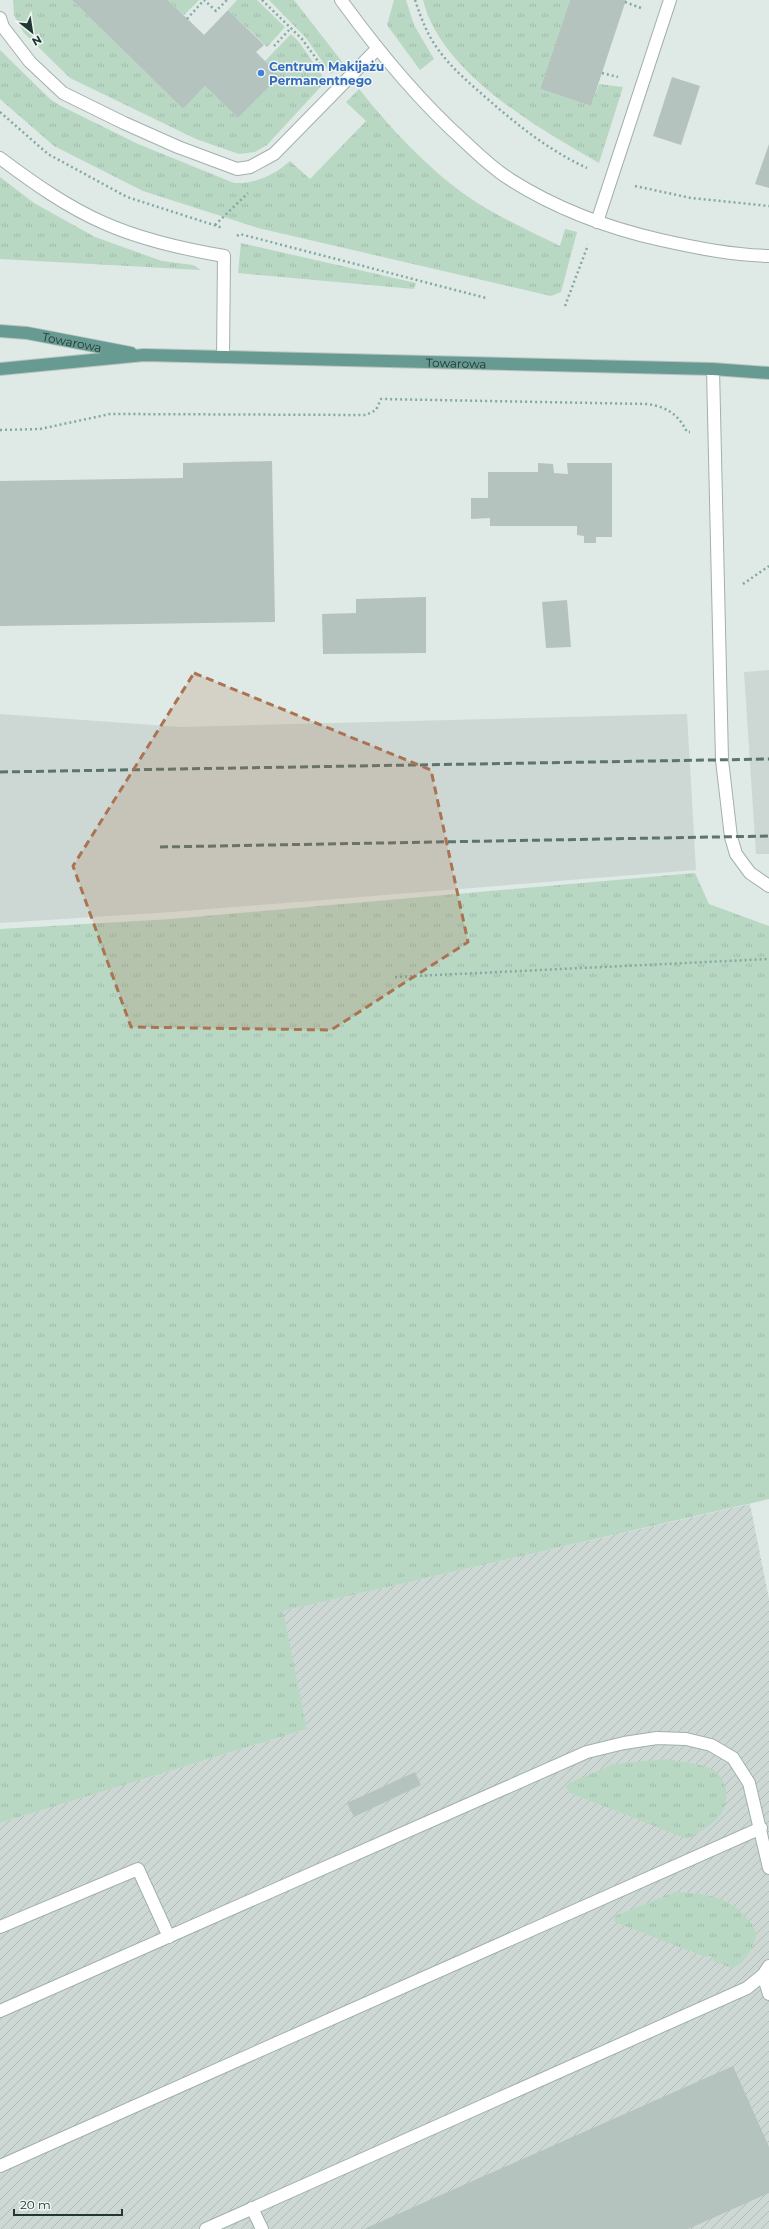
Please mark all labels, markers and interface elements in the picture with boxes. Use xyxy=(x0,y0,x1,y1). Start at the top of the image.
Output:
north arrow xyxy=(12,12,52,52)
text: N xyxy=(30,32,44,49)
place label: Centrum Makijażu Permanentnego xyxy=(269,59,384,88)
marker: Centrum Makijażu Permanentnego xyxy=(256,68,266,78)
street label: Towarowa xyxy=(41,329,103,355)
street label: Towarowa xyxy=(426,354,487,371)
scale bar xyxy=(14,2191,122,2217)
text: 20 m xyxy=(20,2197,51,2212)

